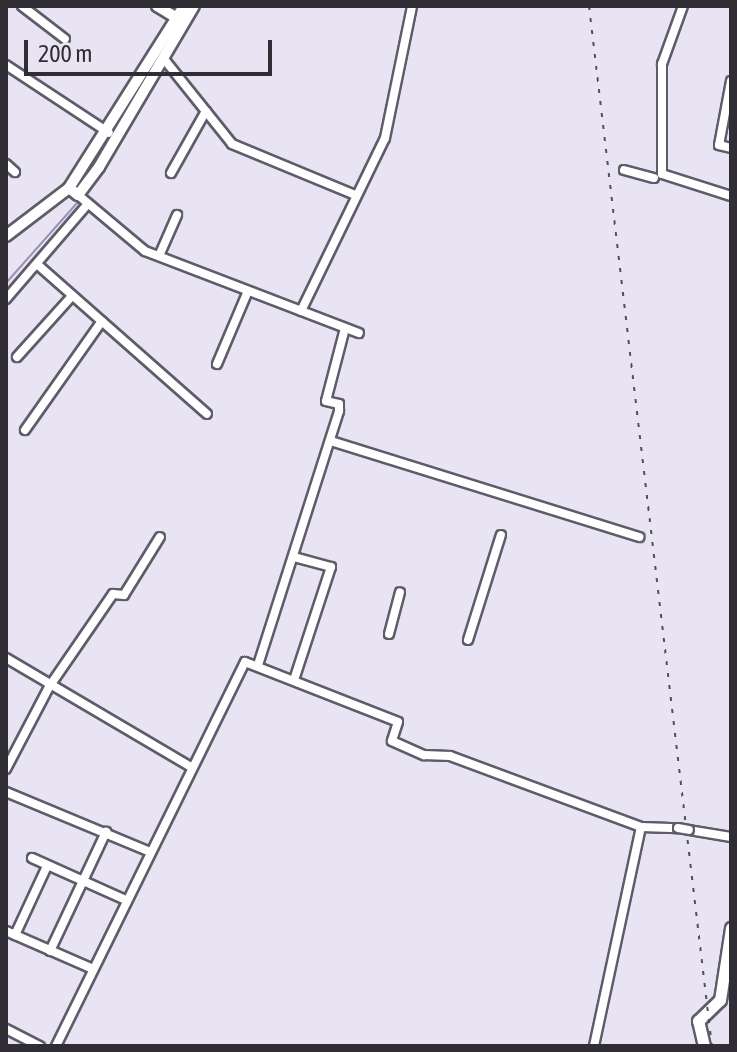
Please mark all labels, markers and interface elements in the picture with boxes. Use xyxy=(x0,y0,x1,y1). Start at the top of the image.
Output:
scale bar xyxy=(28,24,276,74)
text: 200 m xyxy=(38,40,92,67)

